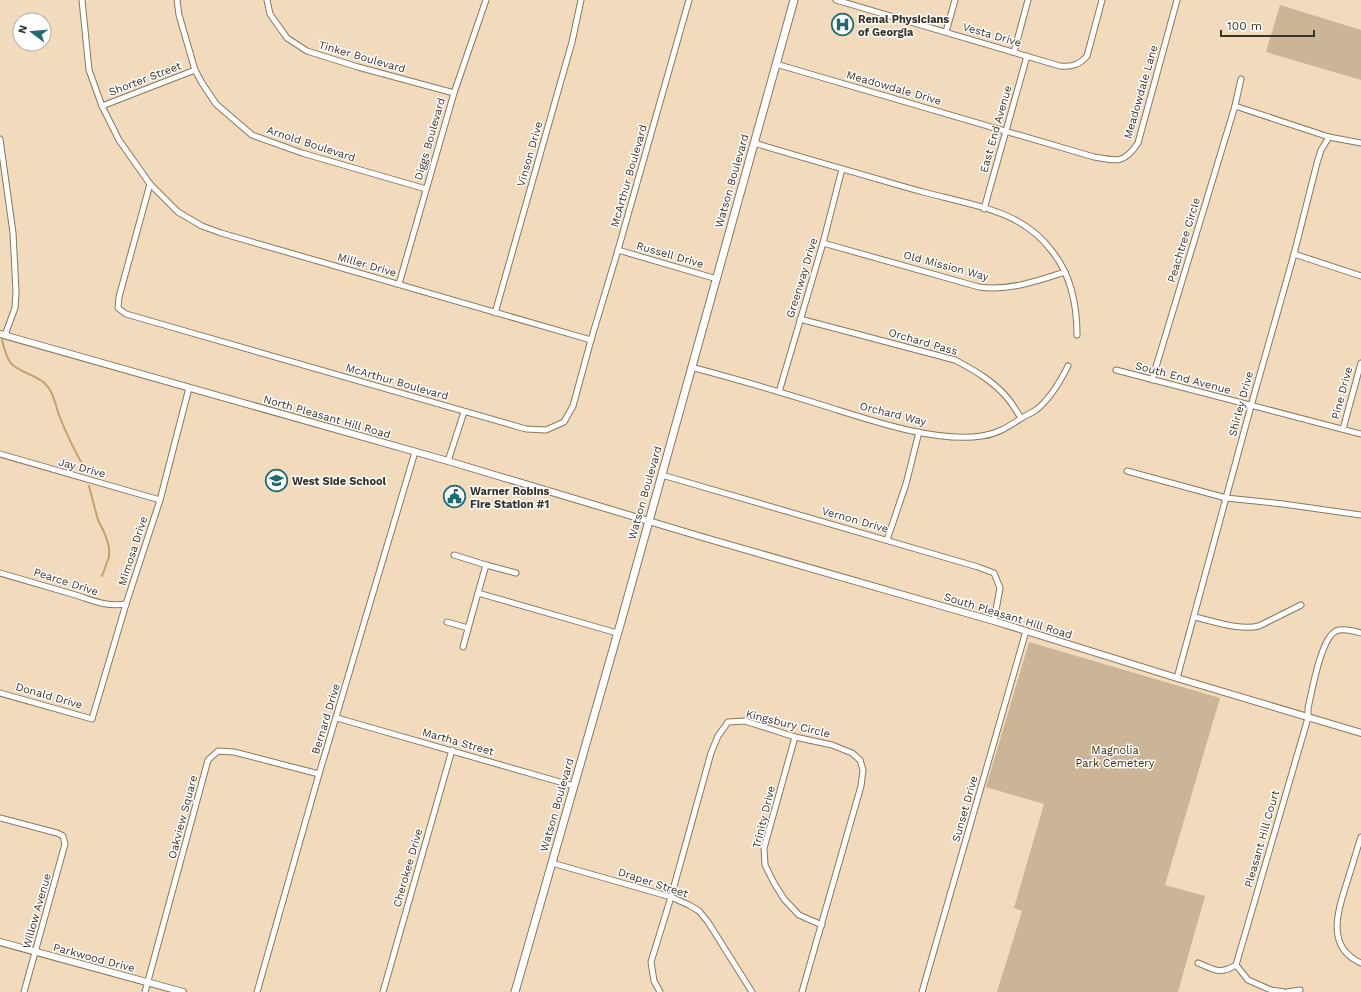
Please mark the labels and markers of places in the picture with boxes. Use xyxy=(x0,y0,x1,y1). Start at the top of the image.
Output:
hospital icon: Renal Physicians of Georgia xyxy=(830,12,856,38)
place label: Renal Physicians of Georgia xyxy=(858,13,949,39)
school or university icon: West Side School xyxy=(264,468,290,494)
place label: West Side School xyxy=(292,475,387,488)
public building icon: Warner Robins Fire Station #1 xyxy=(441,484,467,510)
place label: Warner Robins Fire Station #1 xyxy=(470,485,550,511)

